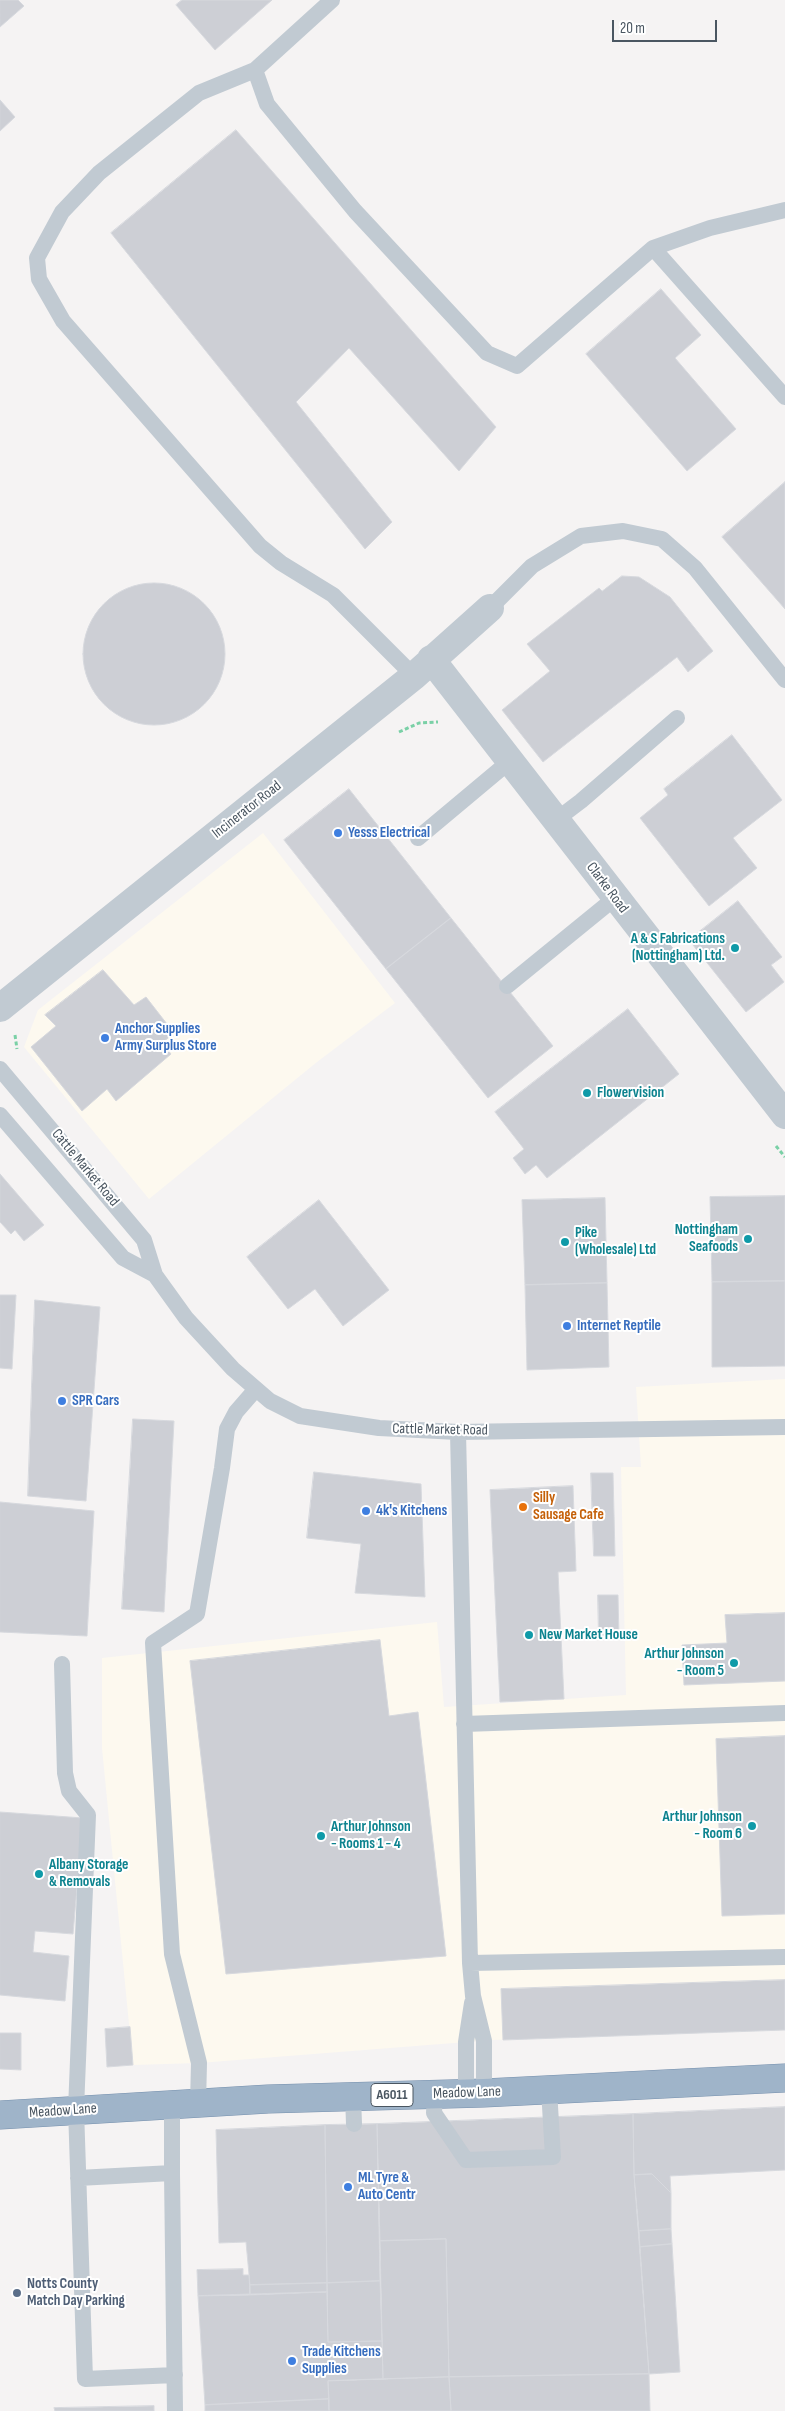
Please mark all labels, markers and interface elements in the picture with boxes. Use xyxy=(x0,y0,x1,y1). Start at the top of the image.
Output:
scale bar xyxy=(615,10,720,42)
text: 20 m xyxy=(620,19,645,38)
street label: Incinerator Road xyxy=(209,777,285,843)
place label: Yesss Electrical xyxy=(348,824,430,842)
marker: Yesss Electrical xyxy=(332,827,344,839)
street label: Clarke Road xyxy=(582,859,632,917)
place label: A & S Fabrications (Nottingham) Ltd. xyxy=(631,930,725,965)
marker: A & S Fabrications (Nottingham) Ltd. xyxy=(729,942,741,954)
place label: Anchor Supplies Army Surplus Store xyxy=(115,1020,217,1055)
marker: Anchor Supplies Army Surplus Store xyxy=(99,1032,111,1044)
place label: Flowervision xyxy=(597,1084,664,1102)
marker: Flowervision xyxy=(581,1087,593,1099)
street label: Cattle Market Road xyxy=(47,1126,123,1210)
place label: Nottingham Seafoods xyxy=(675,1221,738,1256)
place label: Pike (Wholesale) Ltd xyxy=(575,1224,656,1259)
marker: Nottingham Seafoods xyxy=(742,1233,754,1245)
marker: Pike (Wholesale) Ltd xyxy=(559,1236,571,1248)
place label: Internet Reptile xyxy=(577,1317,661,1335)
marker: Internet Reptile xyxy=(561,1320,573,1332)
place label: SPR Cars xyxy=(72,1392,119,1410)
marker: SPR Cars xyxy=(56,1395,68,1407)
street label: Cattle Market Road xyxy=(392,1420,488,1440)
place label: Silly Sausage Cafe xyxy=(533,1489,604,1524)
marker: Silly Sausage Cafe xyxy=(517,1501,529,1513)
place label: 4k's Kitchens xyxy=(376,1502,447,1520)
marker: 4k's Kitchens xyxy=(360,1505,372,1517)
place label: New Market House xyxy=(539,1626,638,1644)
marker: New Market House xyxy=(523,1629,535,1641)
place label: Arthur Johnson - Room 5 xyxy=(644,1645,724,1680)
marker: Arthur Johnson - Room 5 xyxy=(728,1657,740,1669)
place label: Arthur Johnson - Room 6 xyxy=(662,1808,742,1843)
place label: Arthur Johnson - Rooms 1 - 4 xyxy=(331,1818,411,1853)
marker: Arthur Johnson - Room 6 xyxy=(746,1820,758,1832)
marker: Arthur Johnson - Rooms 1 - 4 xyxy=(315,1830,327,1842)
place label: Albany Storage & Removals xyxy=(49,1856,129,1891)
marker: Albany Storage & Removals xyxy=(33,1868,45,1880)
street label: Meadow Lane xyxy=(433,2083,501,2103)
road number: A6011 xyxy=(371,2084,413,2106)
street label: Meadow Lane xyxy=(29,2100,97,2122)
place label: ML Tyre & Auto Centr xyxy=(358,2169,416,2204)
marker: ML Tyre & Auto Centr xyxy=(342,2181,354,2193)
place label: Notts County Match Day Parking xyxy=(27,2275,125,2310)
marker: Notts County Match Day Parking xyxy=(11,2287,23,2299)
place label: Trade Kitchens Supplies xyxy=(302,2343,381,2378)
marker: Trade Kitchens Supplies xyxy=(286,2355,298,2367)

